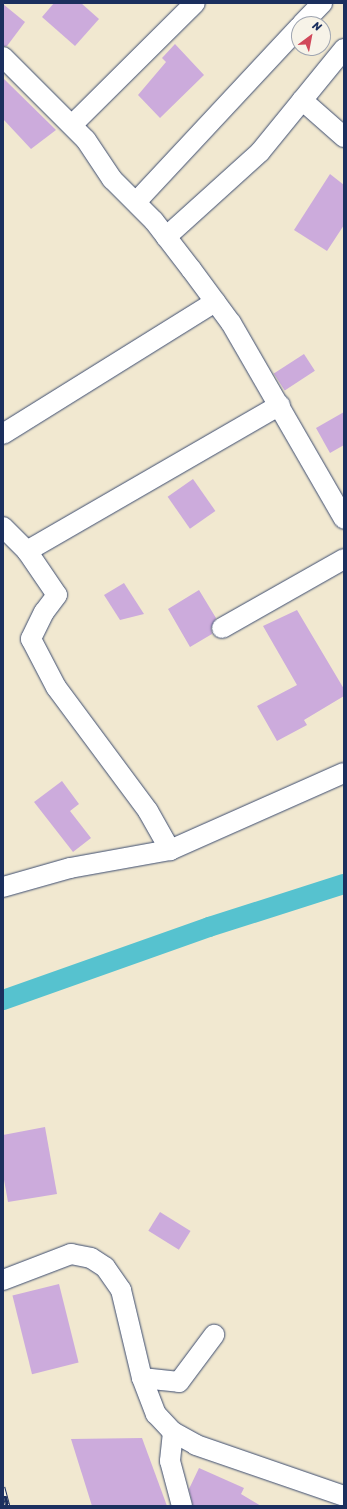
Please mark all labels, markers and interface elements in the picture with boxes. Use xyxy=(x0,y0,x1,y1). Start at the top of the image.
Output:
north arrow xyxy=(291,16,331,56)
text: N xyxy=(309,16,325,36)

